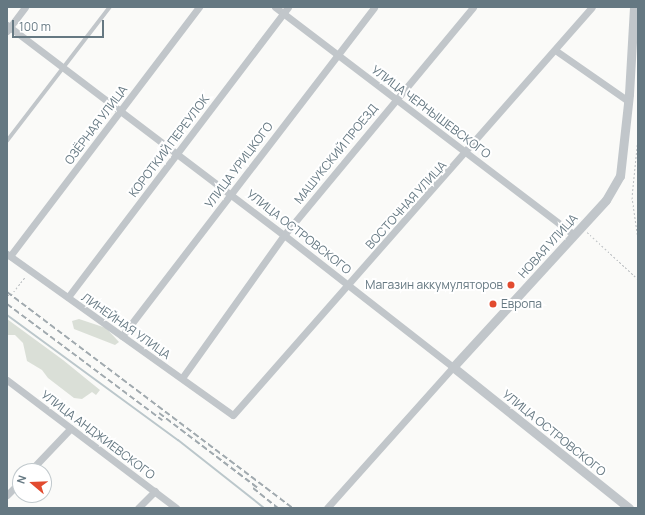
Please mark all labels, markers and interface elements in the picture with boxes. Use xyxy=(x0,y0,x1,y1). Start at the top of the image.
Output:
scale bar xyxy=(14,12,106,38)
text: 100 m xyxy=(19,18,51,35)
street label: УЛИЦА ЧЕРНЫШЕВСКОГО xyxy=(369,62,493,162)
street label: ОЗЁРНАЯ УЛИЦА xyxy=(62,83,130,167)
street label: КОРОТКИЙ ПЕРЕУЛОК xyxy=(126,92,212,200)
street label: МАШУКСКИЙ ПРОЕЗД xyxy=(291,101,381,207)
street label: УЛИЦА УРИЦКОГО xyxy=(202,119,276,211)
street label: ВОСТОЧНАЯ УЛИЦА xyxy=(363,158,449,252)
street label: УЛИЦА ОСТРОВСКОГО xyxy=(244,187,354,277)
street label: НОВАЯ УЛИЦА xyxy=(515,211,581,281)
place label: Магазин аккумуляторов xyxy=(365,278,503,292)
marker: Магазин аккумуляторов xyxy=(506,280,516,290)
street label: ЛИНЕЙНАЯ УЛИЦА xyxy=(79,290,173,362)
place label: Европа xyxy=(501,297,542,311)
marker: Европа xyxy=(488,299,498,309)
street label: УЛИЦА ОСТРОВСКОГО xyxy=(500,387,608,479)
street label: УЛИЦА АНДЖИЕВСКОГО xyxy=(38,388,158,482)
north arrow xyxy=(12,463,52,503)
text: N xyxy=(13,473,30,485)

